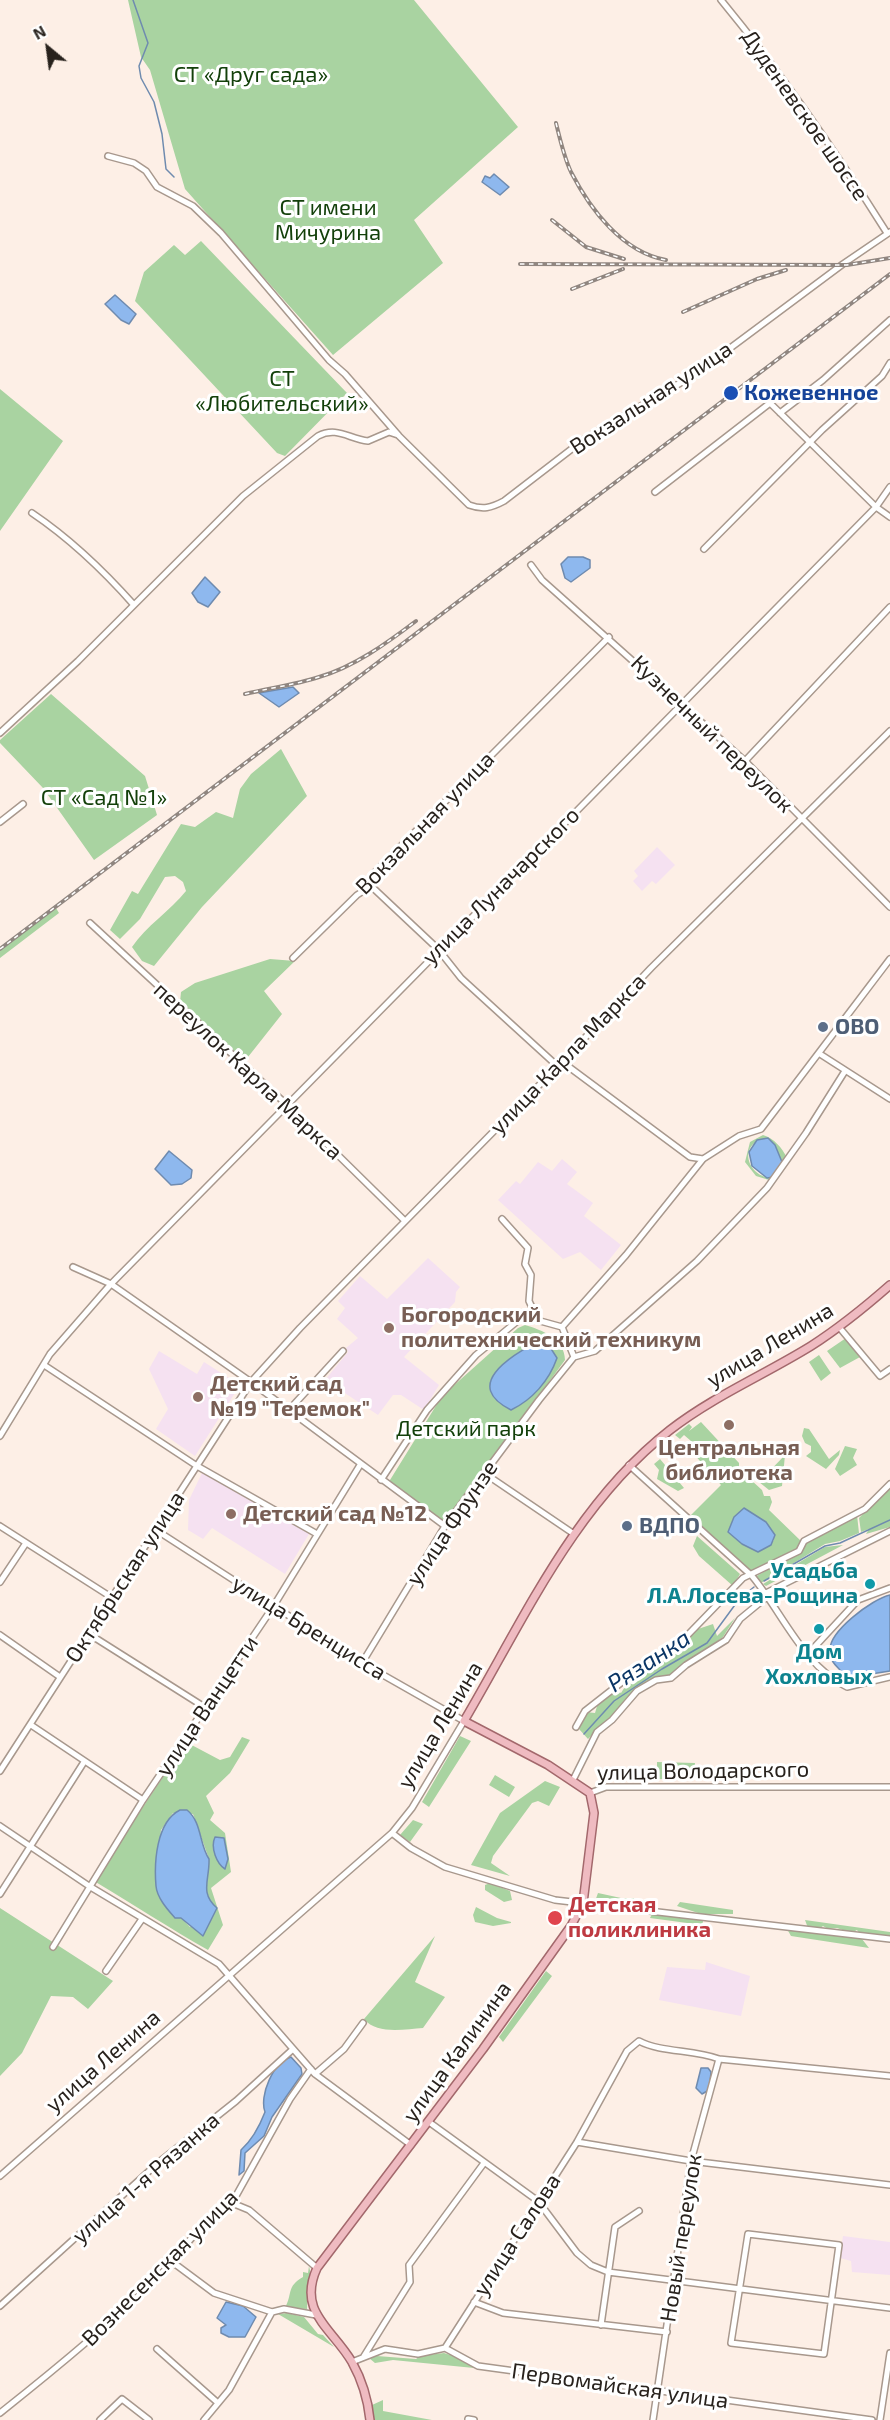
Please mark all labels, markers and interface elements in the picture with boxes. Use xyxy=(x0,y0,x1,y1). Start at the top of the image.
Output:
north arrow xyxy=(18,18,78,78)
text: N xyxy=(29,21,49,43)
street label: Дуденевское шоссе xyxy=(736,24,874,206)
park label: СТ «Друг сада» xyxy=(174,62,328,88)
park label: СТ имени Мичурина xyxy=(275,195,381,246)
street label: Вокзальная улица xyxy=(565,336,737,460)
park label: СТ «Любительский» xyxy=(195,366,369,418)
place label: Кожевенное xyxy=(744,380,878,406)
marker: Кожевенное xyxy=(722,384,740,402)
street label: Кузнечный переулок xyxy=(625,650,799,818)
street label: Вокзальная улица xyxy=(350,746,500,900)
park label: СТ «Сад №1» xyxy=(41,785,167,811)
street label: улица Луначарского xyxy=(417,802,585,970)
street label: улица Карла Маркса xyxy=(485,968,651,1140)
street label: переулок Карла Маркса xyxy=(148,977,348,1165)
place label: ОВО xyxy=(835,1014,879,1040)
marker: ОВО xyxy=(816,1020,830,1034)
street label: улица Ленина xyxy=(702,1297,838,1393)
place label: Богородский политехнический техникум xyxy=(401,1302,701,1354)
marker: Богородский политехнический техникум xyxy=(382,1321,396,1335)
place label: Детский сад №19 "Теремок" xyxy=(210,1371,370,1422)
marker: Детский сад №19 "Теремок" xyxy=(191,1390,205,1404)
park label: Детский парк xyxy=(396,1416,536,1442)
marker: Центральная библиотека xyxy=(722,1418,736,1432)
place label: Центральная библиотека xyxy=(658,1435,800,1486)
street label: улица Фрунзе xyxy=(401,1456,503,1590)
street label: Октябрьская улица xyxy=(60,1486,190,1668)
place label: Детский сад №12 xyxy=(243,1501,427,1527)
marker: Детский сад №12 xyxy=(224,1507,238,1521)
place label: ВДПО xyxy=(639,1513,700,1539)
marker: ВДПО xyxy=(620,1519,634,1533)
place label: Усадьба Л.А.Лосева-Рощина xyxy=(647,1558,858,1610)
street label: улица Бренцисса xyxy=(227,1570,391,1686)
marker: Усадьба Л.А.Лосева-Рощина xyxy=(863,1577,877,1591)
marker: Дом Хохловых xyxy=(812,1622,826,1636)
water label: Рязанка xyxy=(602,1624,696,1698)
street label: улица Ванцетти xyxy=(150,1631,264,1781)
place label: Дом Хохловых xyxy=(765,1639,873,1690)
street label: улица Ленина xyxy=(392,1657,488,1793)
street label: улица Володарского xyxy=(597,1756,809,1786)
place label: Детская поликлиника xyxy=(568,1892,711,1944)
marker: Детская поликлиника xyxy=(546,1909,564,1927)
street label: улица Калинина xyxy=(397,1976,517,2128)
street label: улица Ленина xyxy=(40,2004,166,2118)
street label: улица 1-я Рязанка xyxy=(67,2107,225,2249)
street label: Новый переулок xyxy=(655,2152,707,2324)
street label: улица Салова xyxy=(468,2169,566,2301)
street label: Вознесенская улица xyxy=(76,2184,244,2352)
street label: Первомайская улица xyxy=(510,2358,730,2414)

